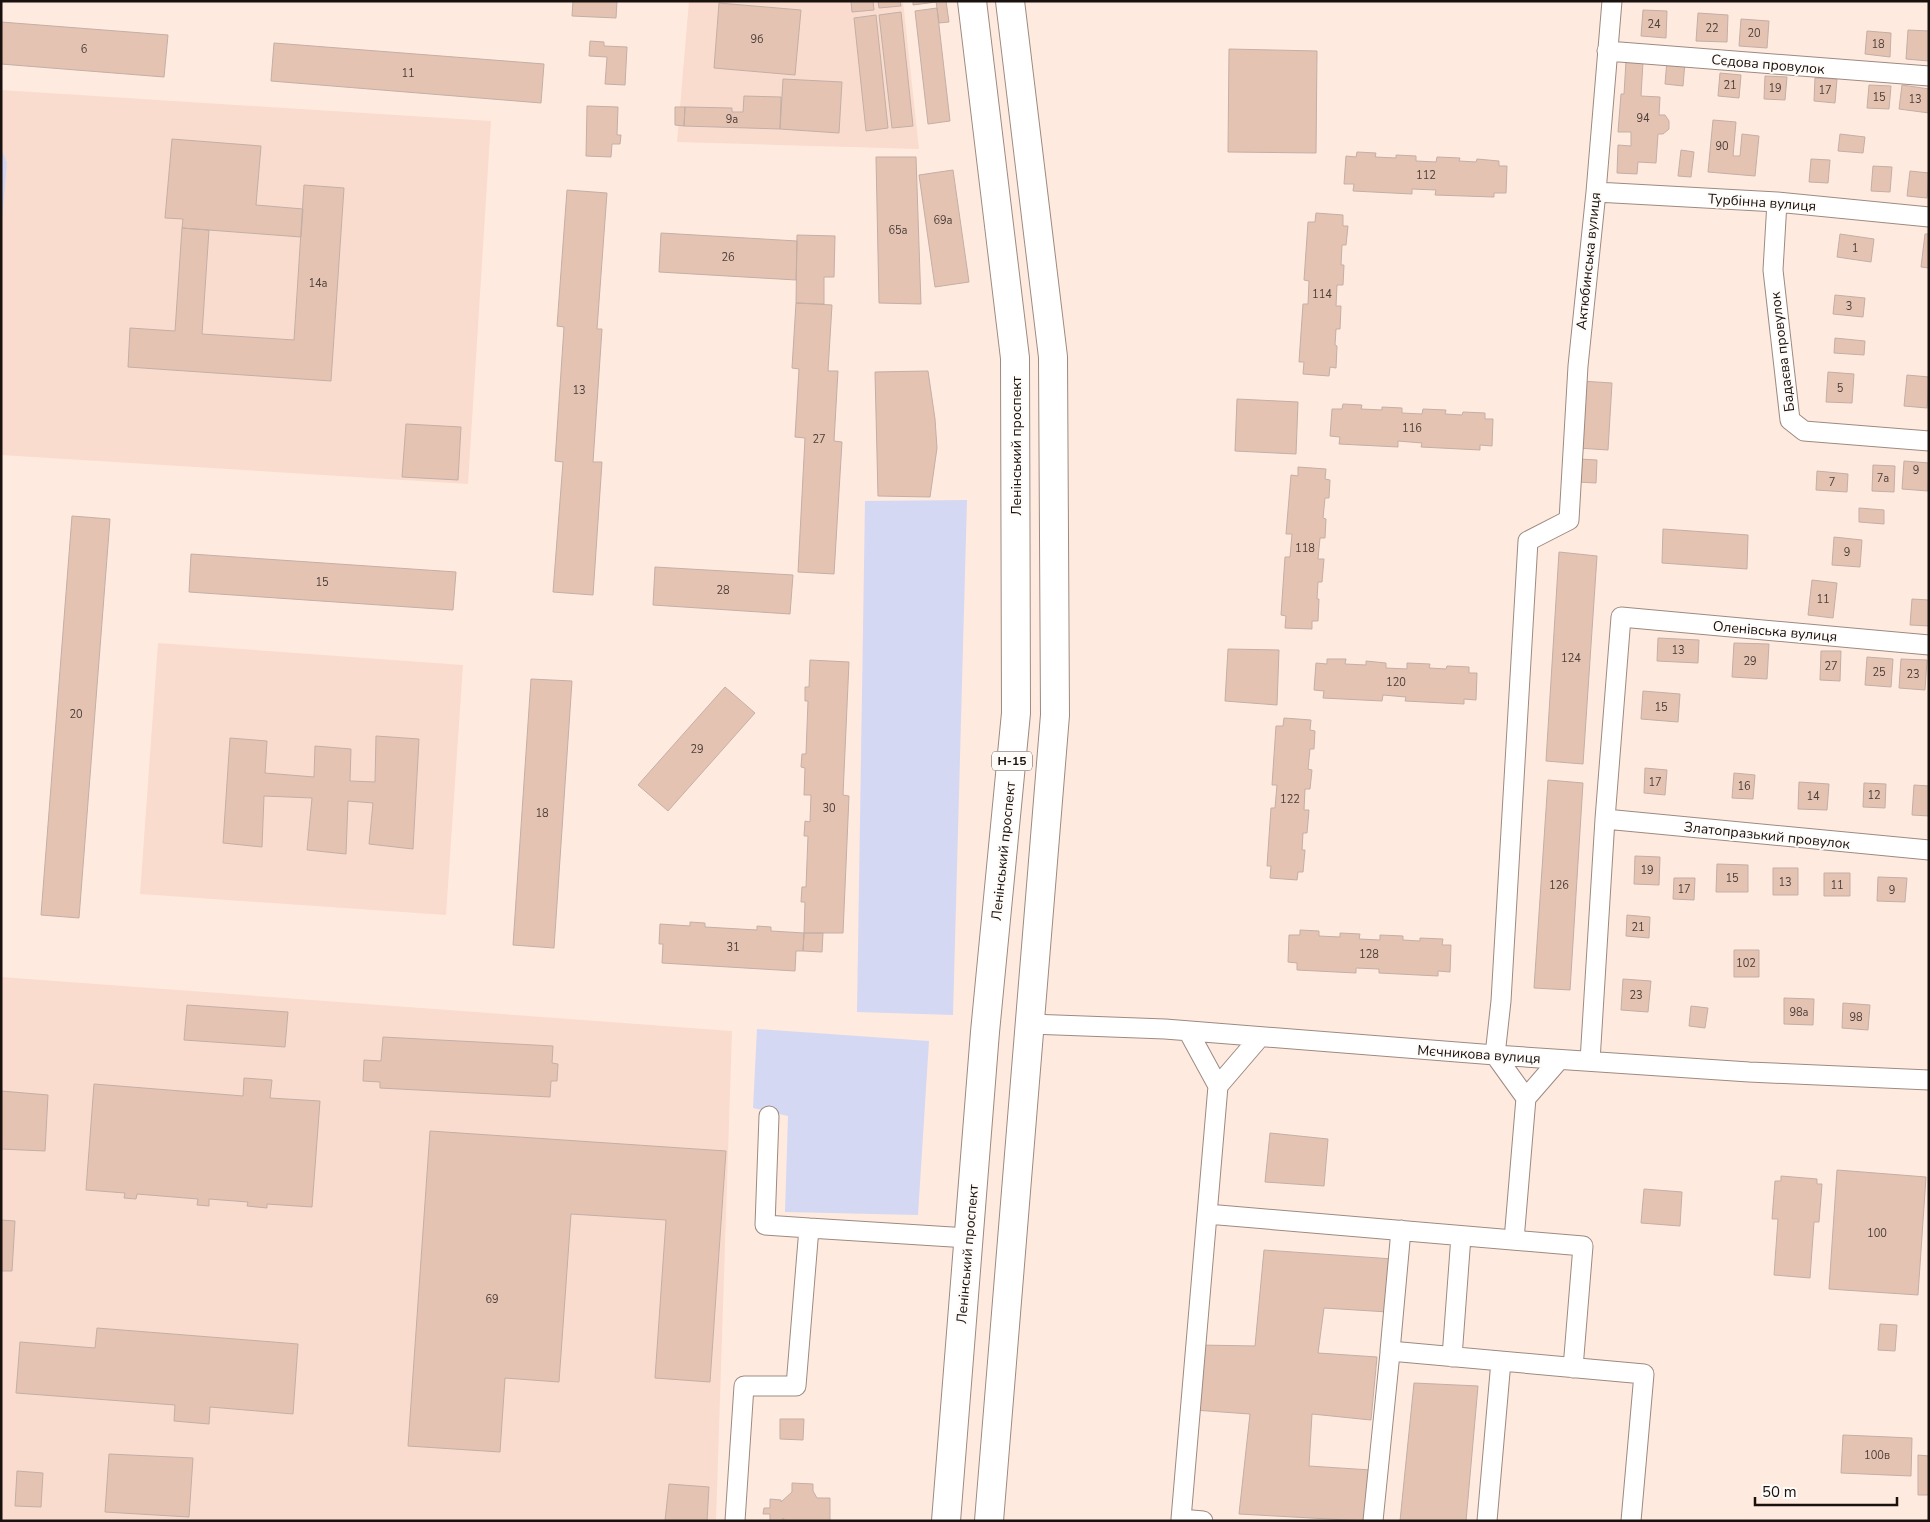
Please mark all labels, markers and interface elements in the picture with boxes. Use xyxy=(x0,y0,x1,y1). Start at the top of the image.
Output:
house number: 24 xyxy=(1647,17,1661,32)
house number: 22 xyxy=(1705,21,1719,36)
house number: 20 xyxy=(1747,26,1761,41)
house number: 9б xyxy=(751,32,763,47)
house number: 18 xyxy=(1871,37,1885,52)
house number: 6 xyxy=(81,42,88,57)
street label: Сєдова провулок xyxy=(1711,50,1826,79)
house number: 11 xyxy=(401,66,415,81)
house number: 21 xyxy=(1723,78,1737,93)
house number: 19 xyxy=(1768,81,1782,96)
house number: 17 xyxy=(1818,83,1832,98)
house number: 15 xyxy=(1872,90,1886,105)
house number: 13 xyxy=(1908,92,1922,107)
house number: 94 xyxy=(1636,111,1650,126)
house number: 9а xyxy=(726,112,738,127)
house number: 90 xyxy=(1715,139,1729,154)
house number: 112 xyxy=(1416,168,1436,183)
street label: Турбінна вулиця xyxy=(1707,189,1817,216)
street label: Актюбинська вулиця xyxy=(1572,191,1605,331)
house number: 69а xyxy=(933,213,953,228)
house number: 65а xyxy=(888,223,908,238)
house number: 1 xyxy=(1852,241,1858,256)
house number: 26 xyxy=(721,250,735,265)
house number: 14а xyxy=(308,276,328,291)
house number: 114 xyxy=(1312,287,1332,302)
street label: Бадаєва провулок xyxy=(1766,290,1799,413)
house number: 3 xyxy=(1846,299,1852,314)
street label: Ленінський проспект xyxy=(1007,375,1026,516)
house number: 5 xyxy=(1837,381,1844,396)
house number: 13 xyxy=(572,383,586,398)
house number: 116 xyxy=(1402,421,1422,436)
house number: 27 xyxy=(812,432,826,447)
house number: 9 xyxy=(1913,463,1919,478)
house number: 7а xyxy=(1877,471,1889,486)
house number: 7 xyxy=(1829,475,1835,490)
house number: 118 xyxy=(1295,541,1315,556)
house number: 9 xyxy=(1844,545,1850,560)
house number: 15 xyxy=(315,575,329,590)
house number: 28 xyxy=(716,583,730,598)
house number: 11 xyxy=(1816,592,1830,607)
street label: Оленівська вулиця xyxy=(1712,617,1838,646)
house number: 13 xyxy=(1671,643,1685,658)
house number: 124 xyxy=(1561,651,1581,666)
house number: 29 xyxy=(1743,654,1757,669)
house number: 27 xyxy=(1824,659,1838,674)
house number: 25 xyxy=(1872,665,1886,680)
house number: 23 xyxy=(1906,667,1920,682)
house number: 120 xyxy=(1386,675,1406,690)
house number: 15 xyxy=(1654,700,1668,715)
house number: 20 xyxy=(69,707,83,722)
house number: 29 xyxy=(690,742,704,757)
road number: Н-15 xyxy=(992,751,1032,770)
house number: 17 xyxy=(1648,775,1662,790)
house number: 16 xyxy=(1737,779,1751,794)
street label: Ленінський проспект xyxy=(987,780,1020,921)
house number: 12 xyxy=(1867,788,1881,803)
house number: 14 xyxy=(1806,789,1820,804)
house number: 122 xyxy=(1280,792,1300,807)
house number: 30 xyxy=(822,801,836,816)
house number: 18 xyxy=(535,806,549,821)
street label: Златопразький провулок xyxy=(1683,817,1851,854)
house number: 19 xyxy=(1640,863,1654,878)
house number: 15 xyxy=(1725,871,1739,886)
house number: 13 xyxy=(1778,875,1792,890)
house number: 126 xyxy=(1549,878,1569,893)
house number: 11 xyxy=(1830,878,1844,893)
house number: 17 xyxy=(1677,882,1691,897)
house number: 9 xyxy=(1889,883,1895,898)
house number: 21 xyxy=(1631,920,1645,935)
house number: 31 xyxy=(726,940,740,955)
house number: 128 xyxy=(1359,947,1379,962)
house number: 102 xyxy=(1736,956,1756,971)
house number: 23 xyxy=(1629,988,1643,1003)
house number: 98а xyxy=(1789,1005,1809,1020)
house number: 98 xyxy=(1849,1010,1863,1025)
street label: Мєчникова вулиця xyxy=(1417,1041,1541,1068)
street label: Ленінський проспект xyxy=(952,1183,983,1324)
house number: 100 xyxy=(1867,1226,1887,1241)
house number: 69 xyxy=(485,1292,499,1307)
house number: 100в xyxy=(1864,1448,1890,1463)
scale bar xyxy=(1755,1474,1898,1506)
text: 50 m xyxy=(1762,1482,1797,1502)

